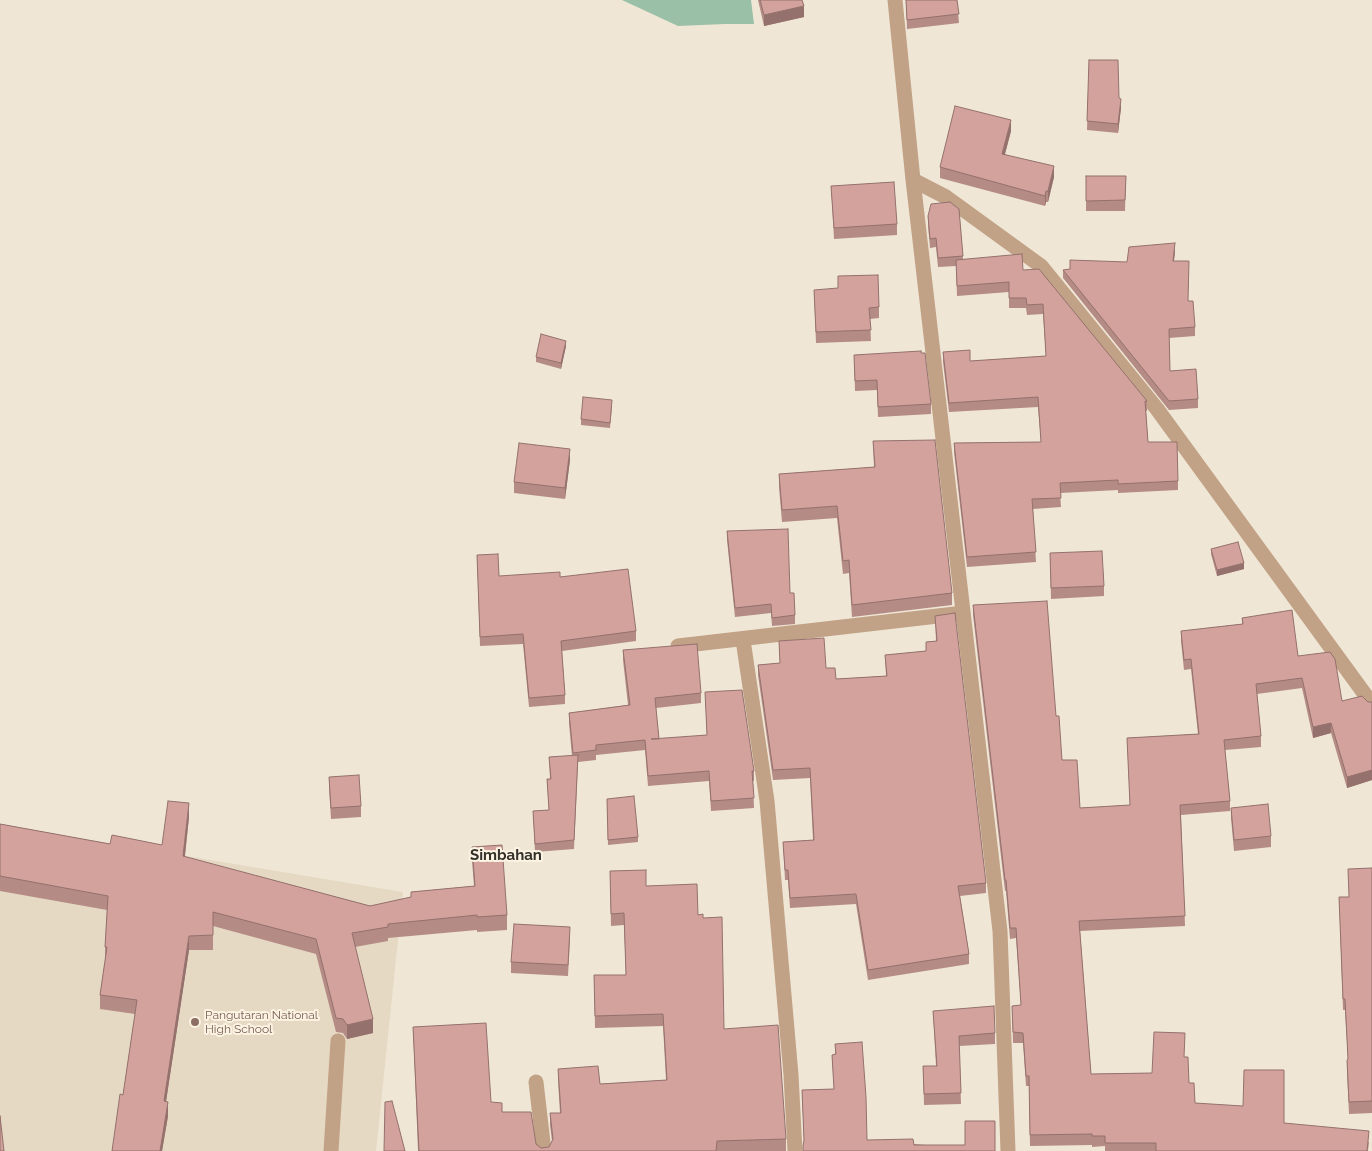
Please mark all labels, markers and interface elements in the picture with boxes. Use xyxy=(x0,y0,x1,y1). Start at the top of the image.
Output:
district label: Simbahan xyxy=(470,846,542,864)
place label: Pangutaran National High School xyxy=(205,1008,318,1036)
marker: Pangutaran National High School xyxy=(189,1016,201,1028)

